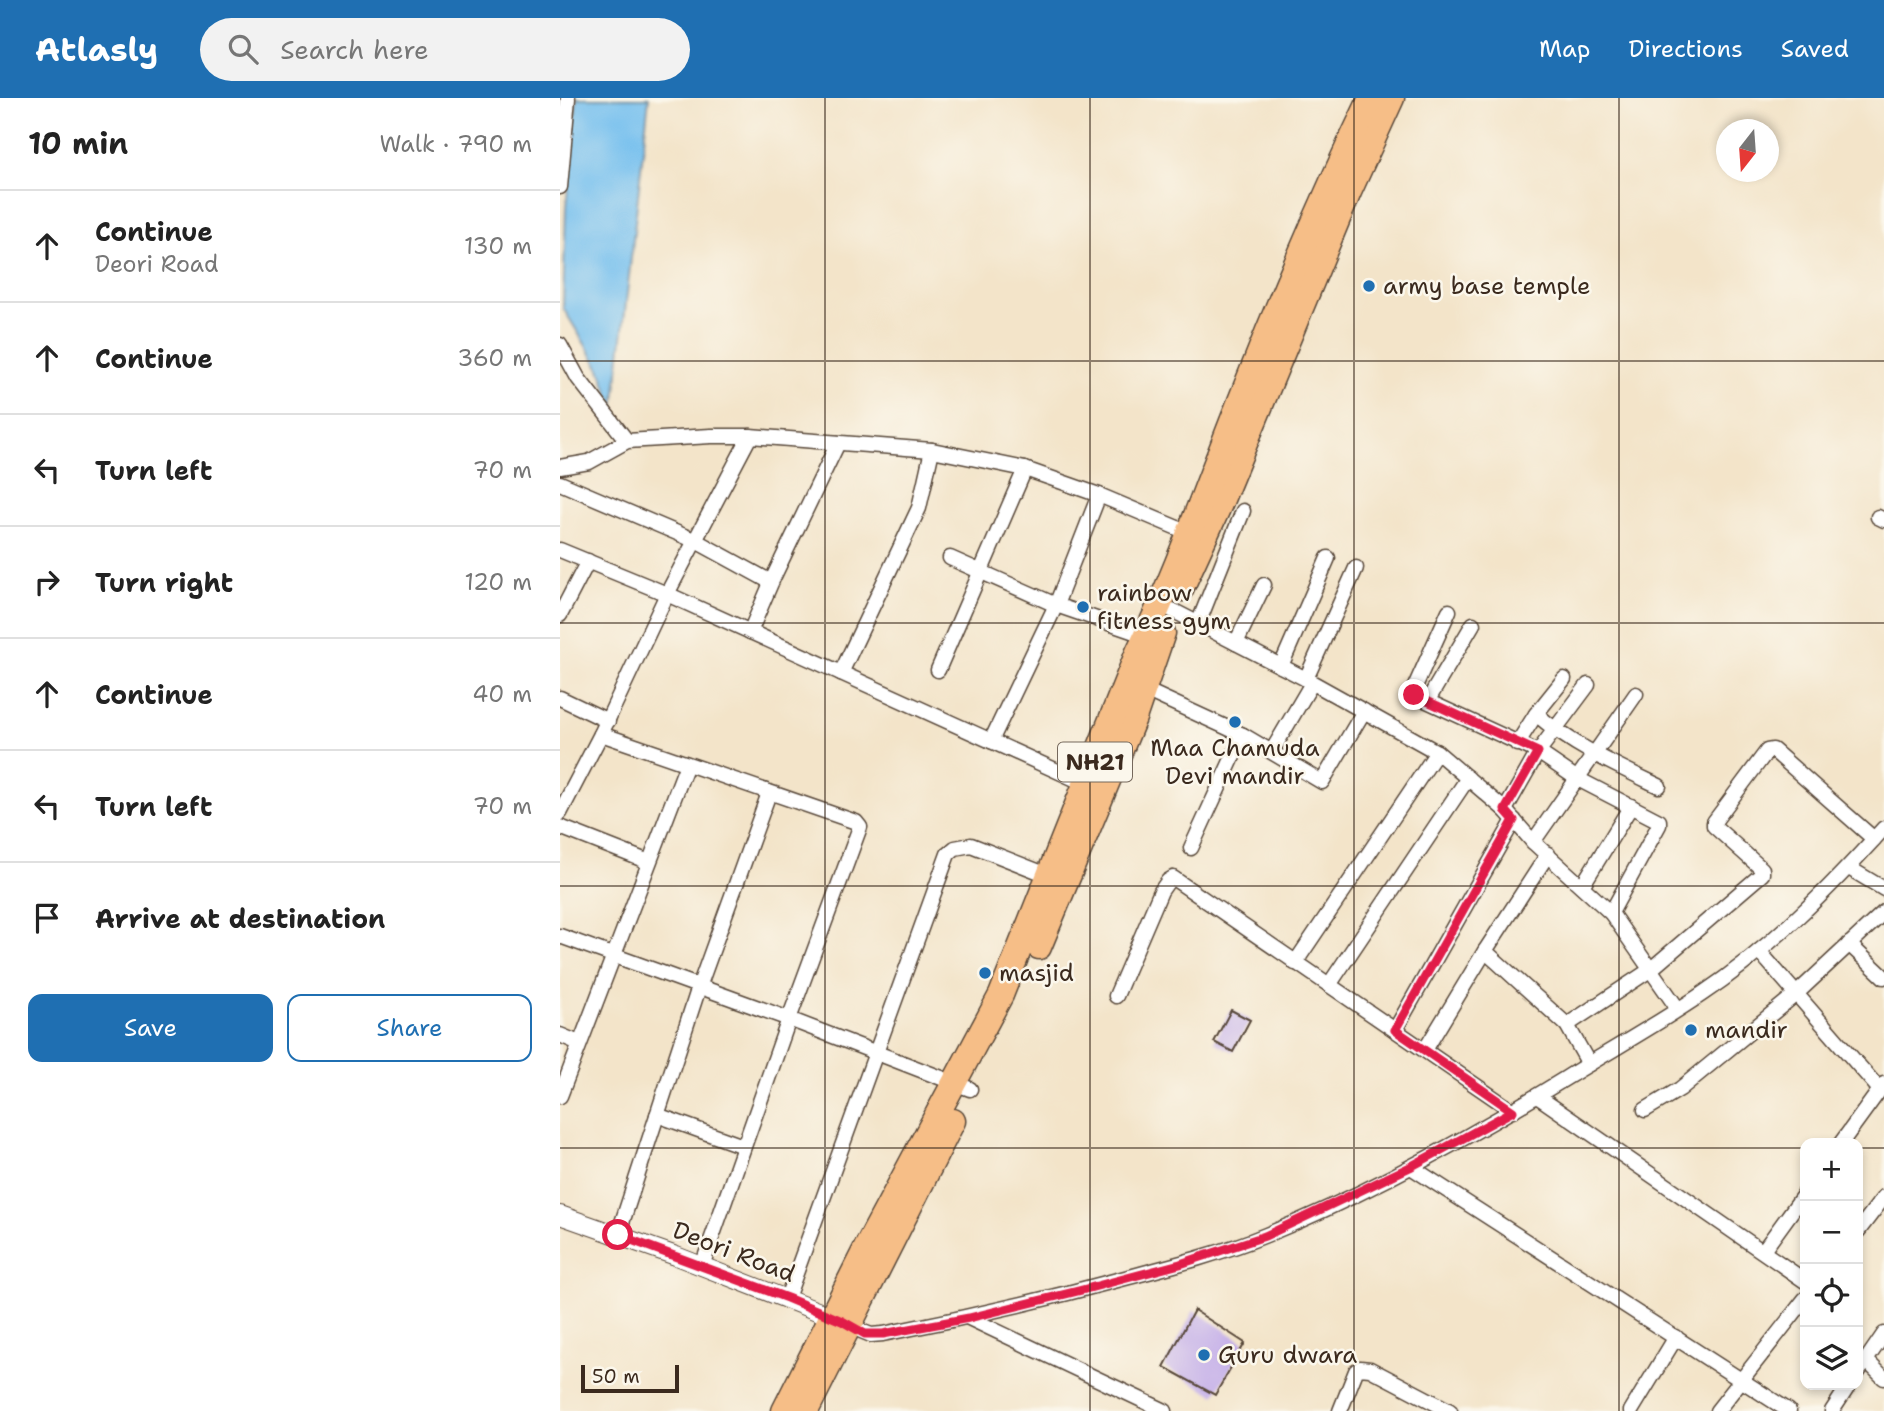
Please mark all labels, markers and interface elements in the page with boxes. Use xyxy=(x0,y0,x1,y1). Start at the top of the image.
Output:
search box xyxy=(200,18,690,81)
text: Atlasly xyxy=(35,27,158,72)
icon: search xyxy=(224,30,262,68)
text: Search here xyxy=(280,32,429,67)
text: Map xyxy=(1539,33,1590,65)
text: Directions xyxy=(1628,33,1743,65)
text: Saved xyxy=(1781,33,1849,65)
north arrow xyxy=(1716,119,1779,182)
text: 10 min xyxy=(28,123,128,164)
text: Walk · 790 m xyxy=(379,129,532,159)
text: Continue xyxy=(95,214,213,249)
icon: ahead xyxy=(28,227,66,265)
text: 130 m xyxy=(464,231,532,261)
text: Deori Road xyxy=(95,249,219,279)
place label: army base temple xyxy=(1383,270,1591,302)
marker: army base temple xyxy=(1361,278,1377,294)
icon: ahead xyxy=(28,339,66,377)
text: Continue xyxy=(95,341,213,376)
text: 360 m xyxy=(457,343,532,373)
icon: left xyxy=(28,451,66,489)
text: Turn left xyxy=(95,453,212,488)
text: 70 m xyxy=(473,455,532,485)
icon: right xyxy=(28,563,66,601)
text: Turn right xyxy=(95,565,233,600)
text: 120 m xyxy=(464,567,532,597)
place label: rainbow fitness gym xyxy=(1097,577,1231,637)
marker: rainbow fitness gym xyxy=(1075,599,1091,615)
icon: ahead xyxy=(28,675,66,713)
text: Continue xyxy=(95,677,213,712)
text: 40 m xyxy=(472,679,532,709)
route end xyxy=(1398,679,1429,710)
marker: Maa Chamuda Devi mandir xyxy=(1227,714,1243,730)
place label: Maa Chamuda Devi mandir xyxy=(1150,732,1320,792)
road number: NH21 xyxy=(1058,742,1132,782)
icon: left xyxy=(28,787,66,825)
text: Turn left xyxy=(95,789,212,824)
text: 70 m xyxy=(473,791,532,821)
icon: arrive xyxy=(28,899,66,937)
text: Arrive at destination xyxy=(95,901,385,936)
place label: masjid xyxy=(999,957,1074,989)
marker: masjid xyxy=(977,965,993,981)
button: Save xyxy=(28,994,273,1062)
button: Share xyxy=(287,994,532,1062)
place label: mandir xyxy=(1705,1014,1788,1046)
marker: mandir xyxy=(1683,1022,1699,1038)
map controls xyxy=(1800,1138,1863,1390)
button: + xyxy=(1800,1138,1863,1201)
button: − xyxy=(1800,1201,1863,1264)
street label: Deori Road xyxy=(668,1214,800,1290)
route start xyxy=(602,1219,633,1250)
button: locate xyxy=(1800,1264,1863,1327)
button: layers xyxy=(1800,1327,1863,1390)
place label: Guru dwara xyxy=(1218,1339,1357,1371)
marker: Guru dwara xyxy=(1196,1347,1212,1363)
scale bar xyxy=(581,1362,679,1394)
text: 50 m xyxy=(592,1364,640,1389)

